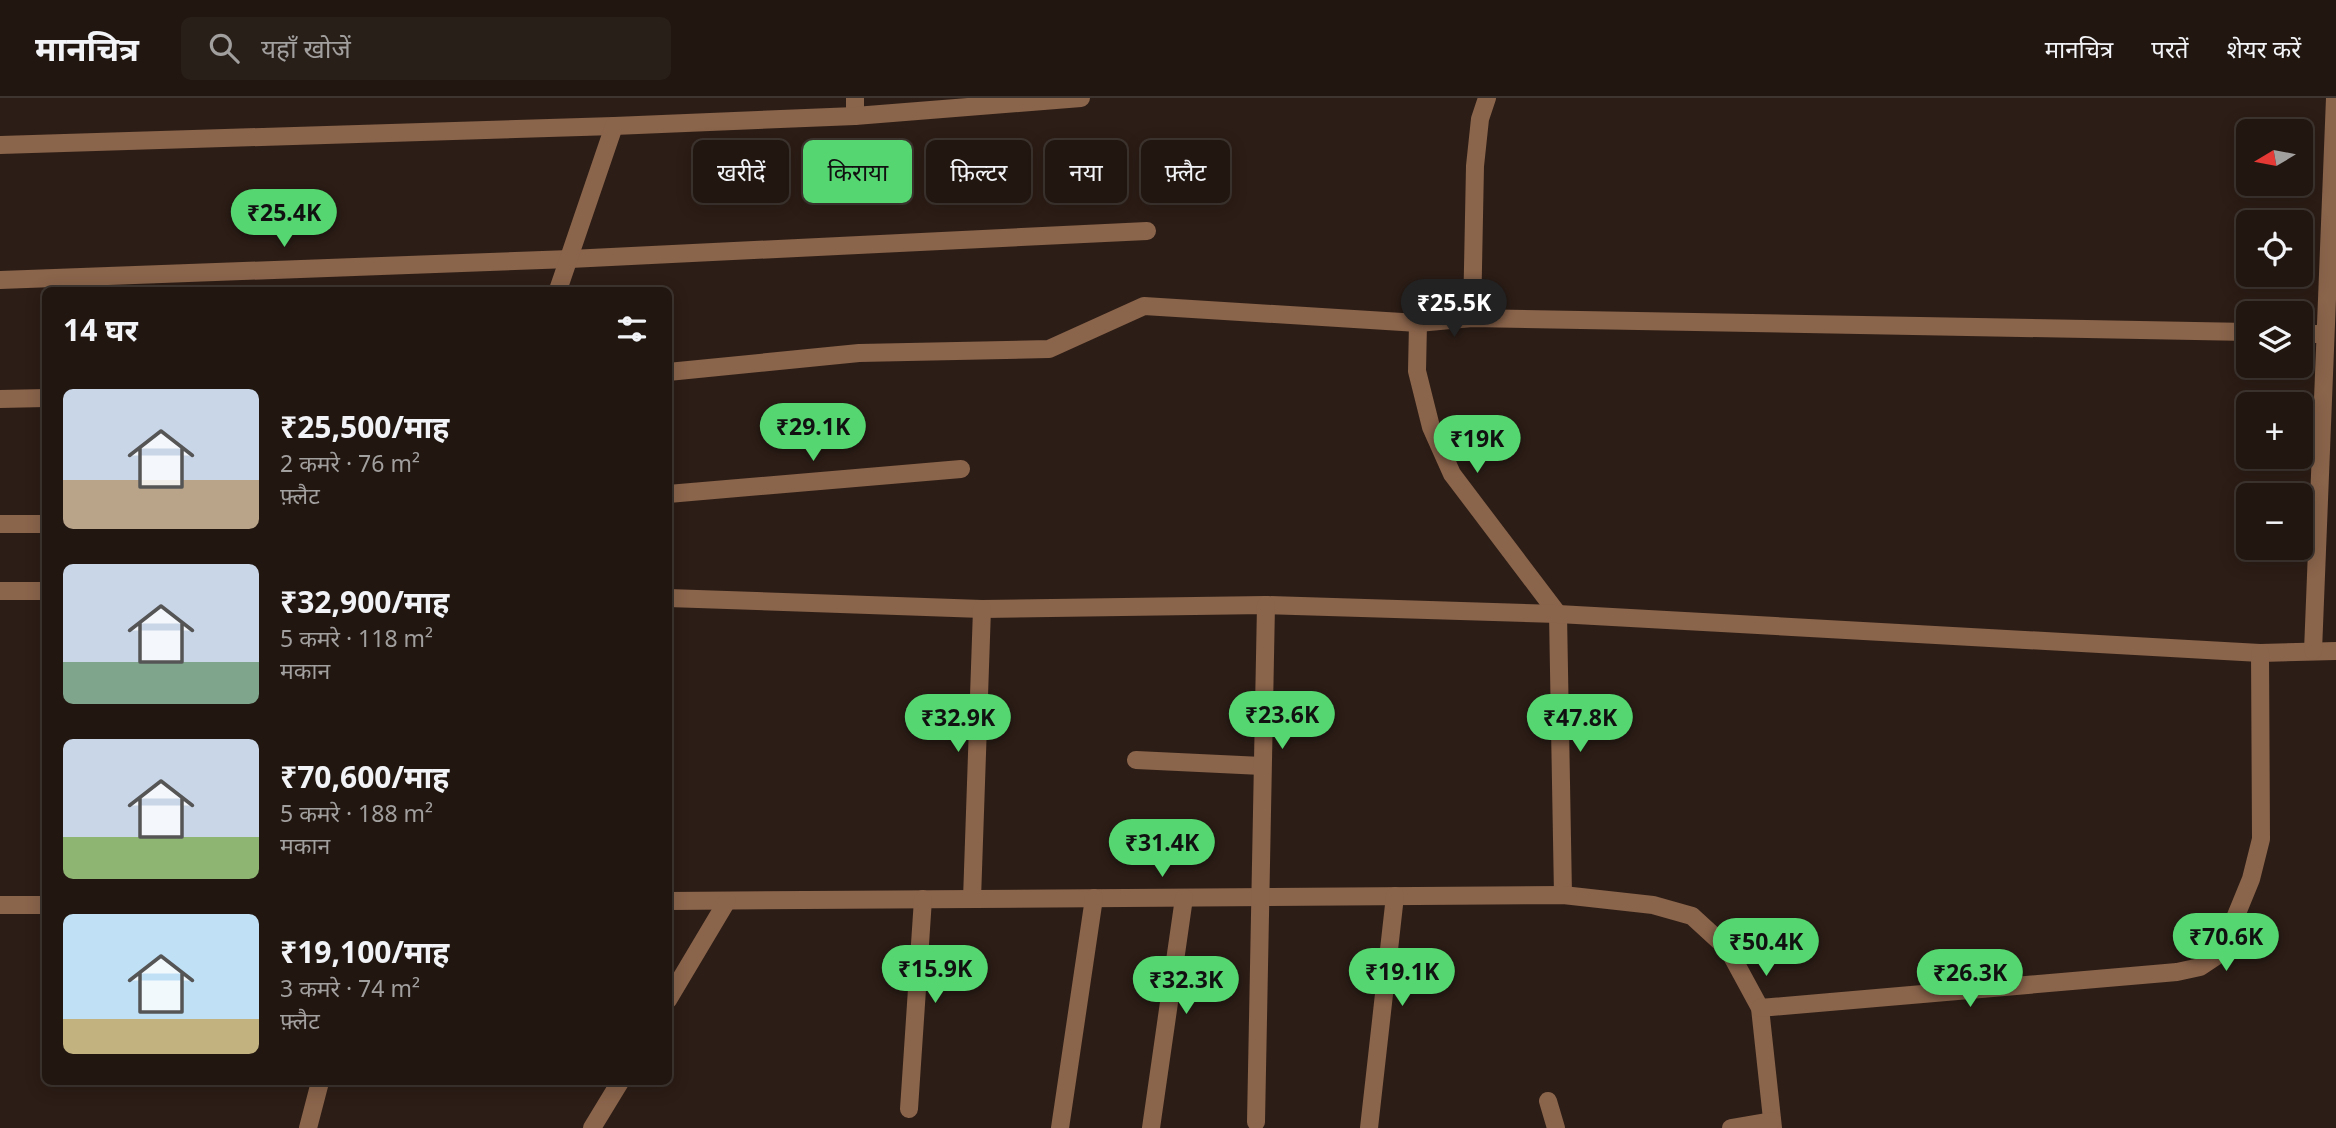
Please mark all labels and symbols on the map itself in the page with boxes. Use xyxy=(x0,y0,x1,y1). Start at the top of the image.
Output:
north arrow xyxy=(2236,119,2314,196)
pin: ₹25.4K xyxy=(227,190,341,249)
pin: ₹25.5K xyxy=(1397,280,1511,339)
pin: ₹29.1K xyxy=(756,404,870,463)
pin: ₹19K xyxy=(1436,416,1518,475)
pin: ₹23.6K xyxy=(1225,692,1339,751)
pin: ₹32.9K xyxy=(901,694,1015,754)
pin: ₹47.8K xyxy=(1523,694,1637,754)
pin: ₹31.4K xyxy=(1105,820,1219,879)
pin: ₹70.6K xyxy=(2169,914,2283,973)
pin: ₹50.4K xyxy=(1709,918,1823,978)
pin: ₹15.9K xyxy=(878,946,992,1005)
pin: ₹19.1K xyxy=(1345,948,1459,1008)
pin: ₹26.3K xyxy=(1913,950,2027,1009)
pin: ₹32.3K xyxy=(1129,956,1243,1016)

